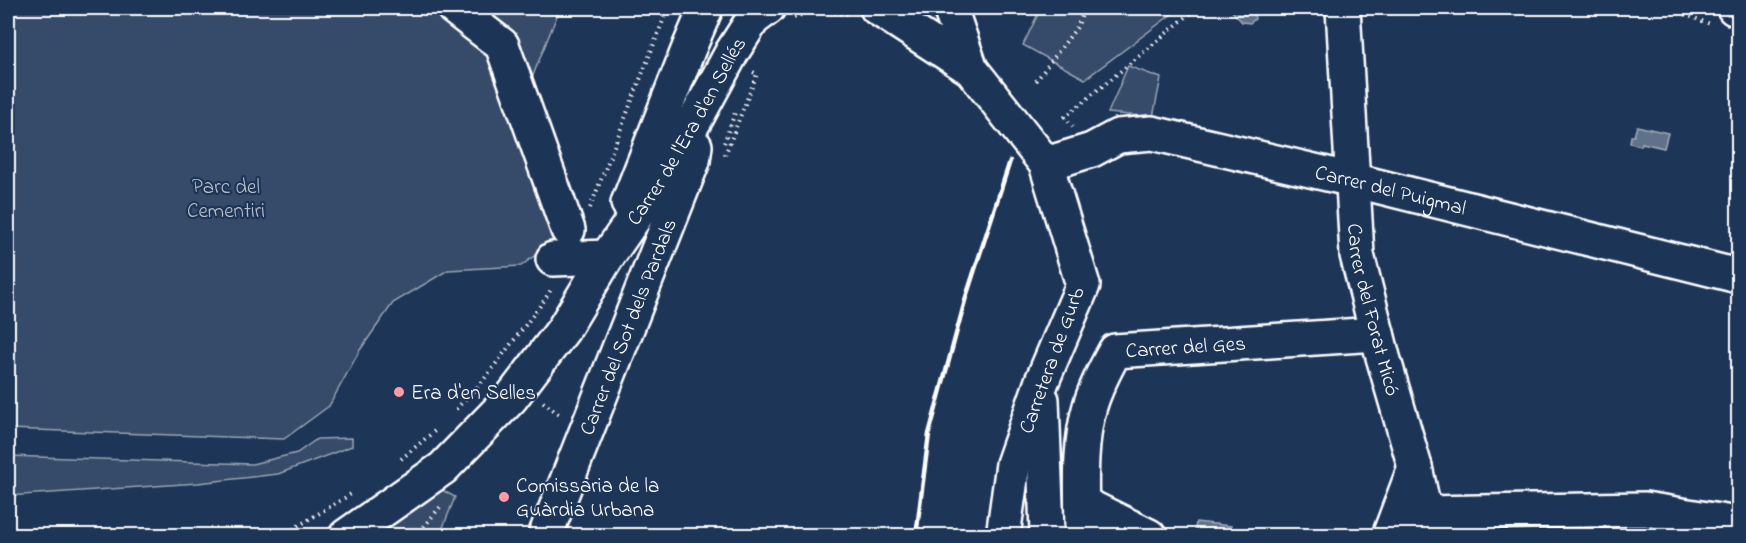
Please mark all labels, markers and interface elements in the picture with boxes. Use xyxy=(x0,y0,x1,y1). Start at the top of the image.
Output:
street label: Carrer de l'Era d'en Sellés xyxy=(620,32,755,232)
street label: Carrer del Puigmal xyxy=(1312,159,1469,225)
park label: Parc del Cementiri xyxy=(187,173,265,227)
street label: Carrer del Sot dels Pardals xyxy=(573,215,686,440)
street label: Carrer del Forat Micó xyxy=(1338,223,1407,400)
street label: Carretera de Gurb xyxy=(1012,283,1093,438)
street label: Carrer del Ges xyxy=(1125,330,1247,367)
place label: Era d'en Selles xyxy=(411,379,536,409)
marker: Era d'en Selles xyxy=(392,385,406,399)
place label: Comissaria de la Guàrdia Urbana xyxy=(516,472,659,526)
marker: Comissaria de la Guàrdia Urbana xyxy=(497,490,511,504)

